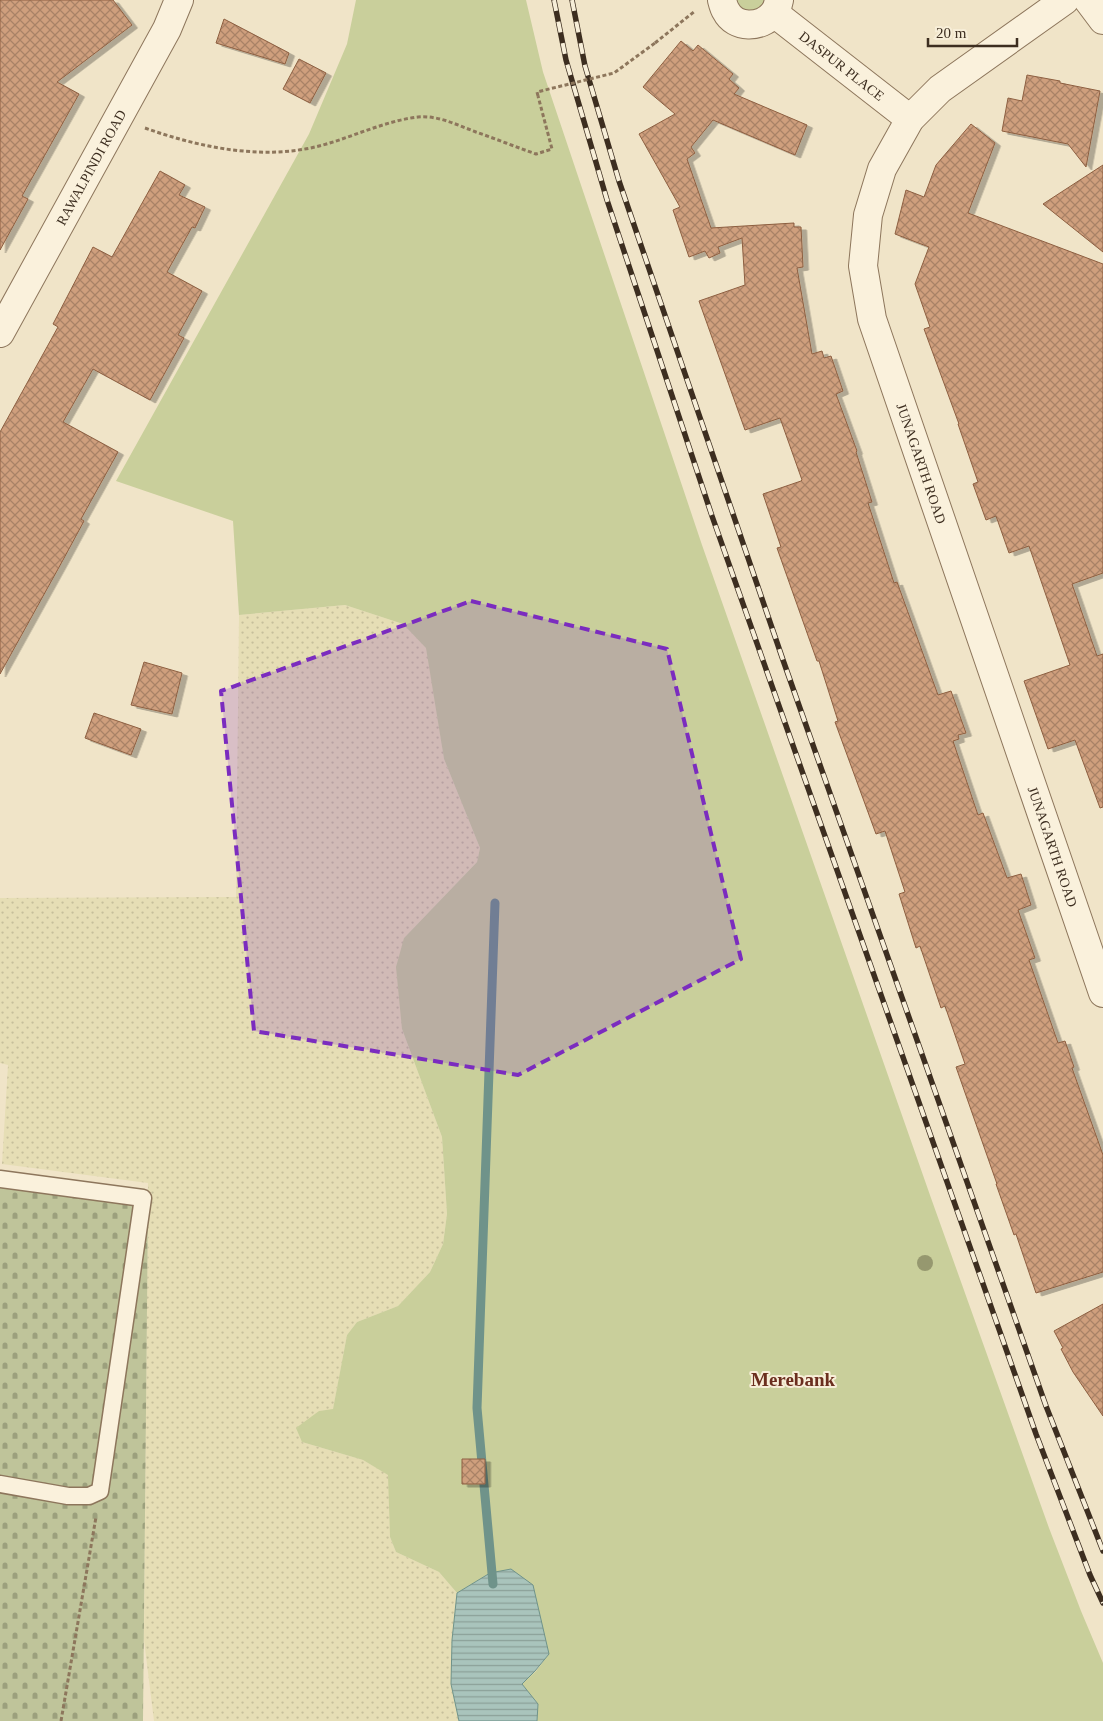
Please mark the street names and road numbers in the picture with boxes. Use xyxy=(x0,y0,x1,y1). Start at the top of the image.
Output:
street label: DASPUR PLACE xyxy=(796,29,887,104)
street label: RAWALPINDI ROAD xyxy=(54,107,129,228)
street label: JUNAGARTH ROAD xyxy=(893,401,949,526)
street label: JUNAGARTH ROAD xyxy=(1025,785,1080,909)

